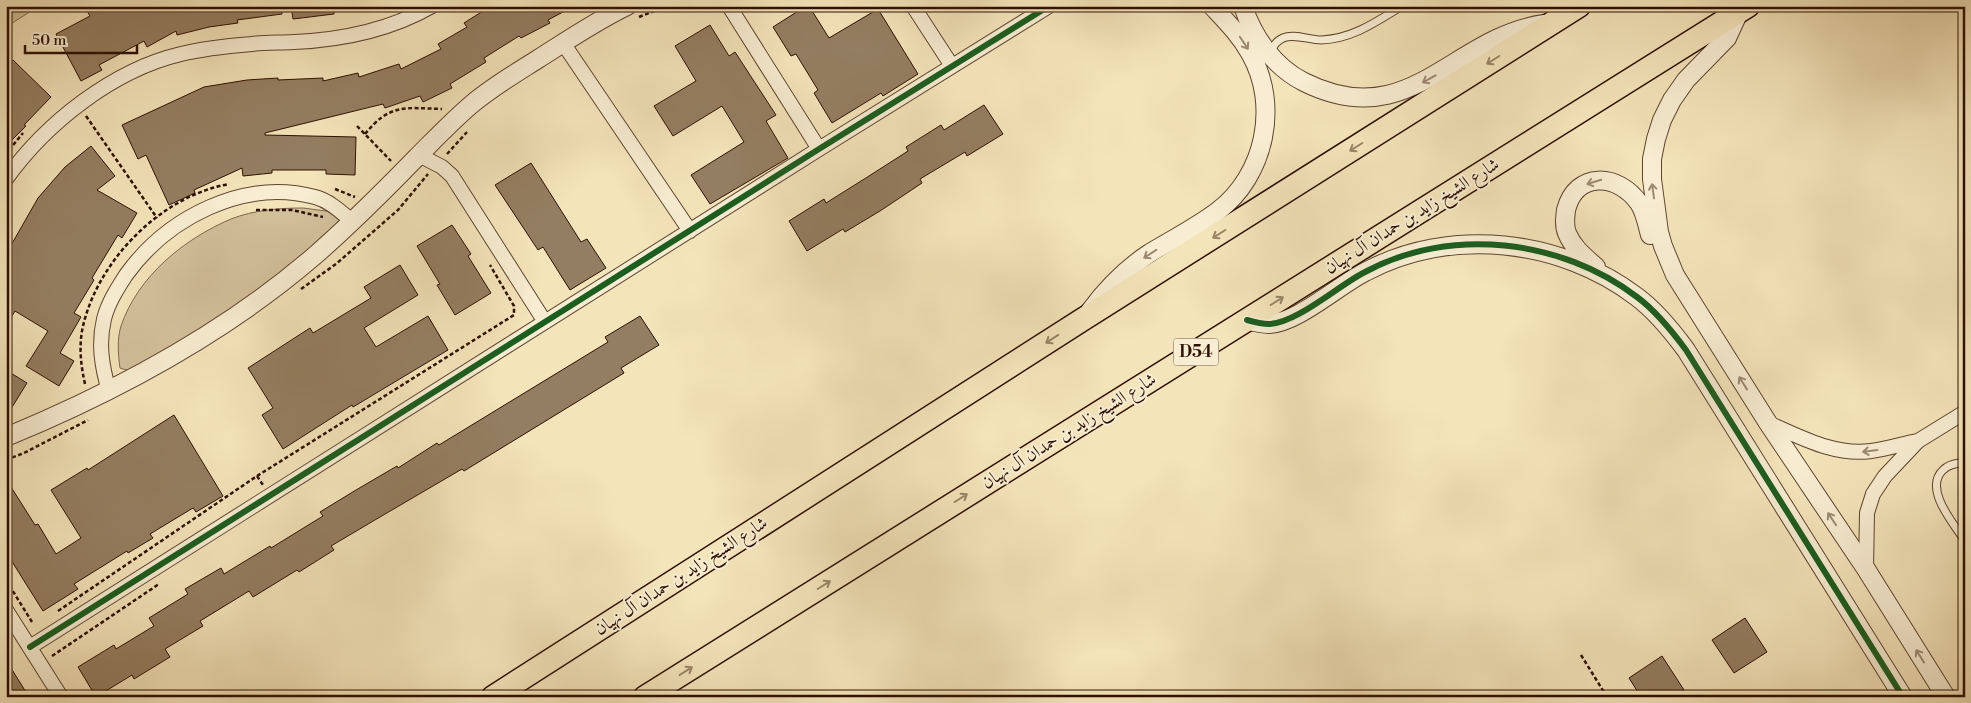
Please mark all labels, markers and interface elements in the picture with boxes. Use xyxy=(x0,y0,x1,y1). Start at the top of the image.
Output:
scale bar xyxy=(25,22,138,54)
text: 50 m xyxy=(32,31,66,50)
one-way arrow xyxy=(1239,36,1249,50)
one-way arrow xyxy=(1487,56,1501,66)
one-way arrow xyxy=(1423,74,1437,84)
one-way arrow xyxy=(1349,142,1363,152)
street label: شارع الشيخ زايد بن حمدان آل نهيان xyxy=(1320,153,1506,283)
one-way arrow xyxy=(1586,178,1602,188)
one-way arrow xyxy=(1648,183,1658,199)
one-way arrow xyxy=(1212,229,1226,239)
one-way arrow xyxy=(1144,249,1158,259)
one-way arrow xyxy=(1270,296,1284,306)
one-way arrow xyxy=(1045,335,1059,345)
road number: D54 xyxy=(1174,338,1218,366)
street label: شارع الشيخ زايد بن حمدان آل نهيان xyxy=(977,368,1163,498)
one-way arrow xyxy=(1738,376,1748,390)
one-way arrow xyxy=(1862,446,1878,456)
one-way arrow xyxy=(954,493,968,503)
street label: شارع الشيخ زايد بن حمدان آل نهيان xyxy=(590,511,774,644)
one-way arrow xyxy=(1827,512,1837,526)
one-way arrow xyxy=(816,579,830,589)
one-way arrow xyxy=(1914,649,1924,663)
one-way arrow xyxy=(678,666,692,676)

